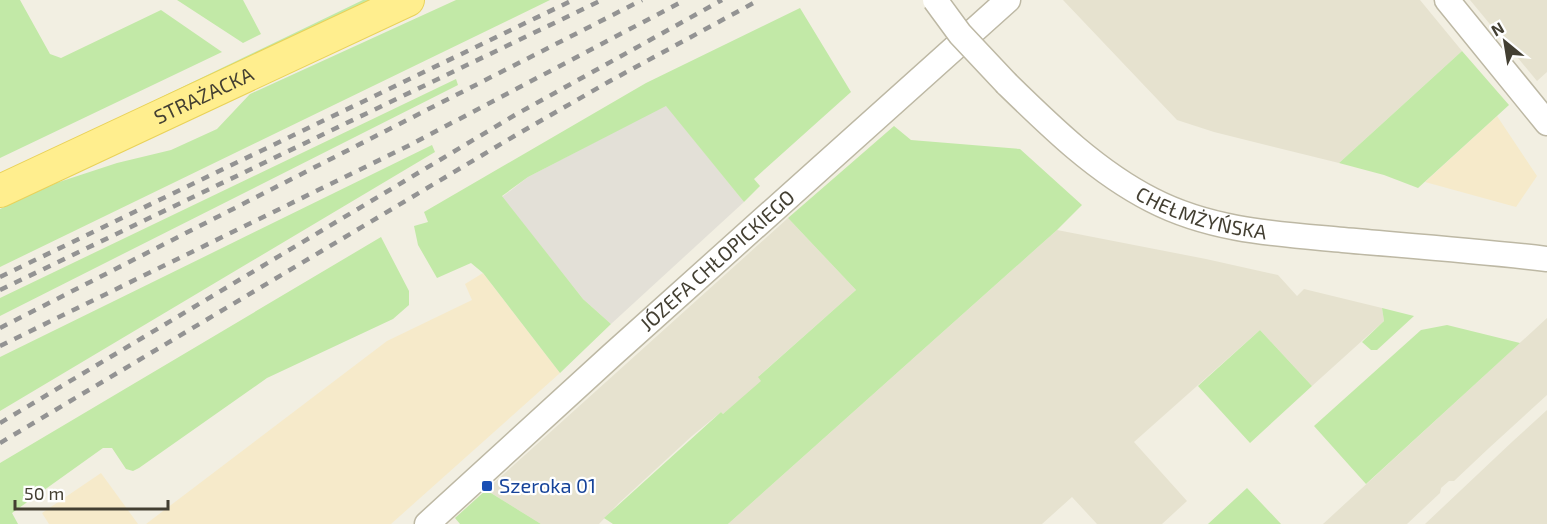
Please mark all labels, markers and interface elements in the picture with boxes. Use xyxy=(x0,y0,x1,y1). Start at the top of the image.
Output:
north arrow xyxy=(1475,12,1535,72)
text: N xyxy=(1487,17,1507,40)
street label: STRAŻACKA xyxy=(150,61,257,128)
street label: CHEŁMŻYŃSKA xyxy=(1132,181,1269,243)
street label: JÓZEFA CHŁOPICKIEGO xyxy=(634,184,799,335)
scale bar xyxy=(15,473,168,511)
place label: Szeroka 01 xyxy=(499,473,596,497)
marker: Szeroka 01 xyxy=(480,479,494,493)
text: 50 m xyxy=(24,482,64,504)

